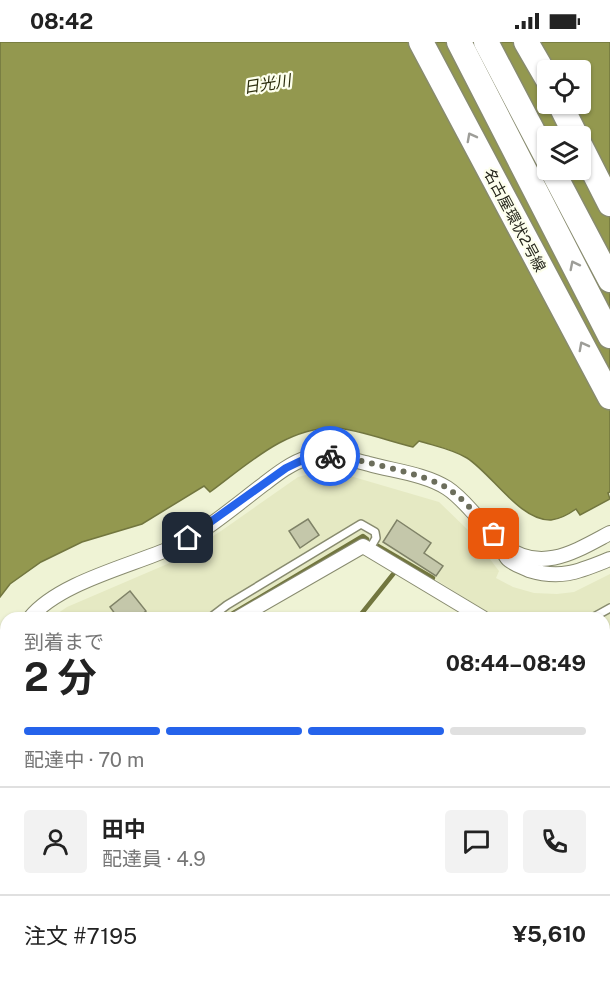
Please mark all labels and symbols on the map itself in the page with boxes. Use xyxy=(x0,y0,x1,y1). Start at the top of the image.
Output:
water label: 日光川 xyxy=(242,71,294,97)
one-way arrow xyxy=(467,132,478,143)
street label: 名古屋環状2号線 xyxy=(481,166,549,274)
one-way arrow xyxy=(570,261,581,271)
one-way arrow xyxy=(578,341,590,352)
courier xyxy=(300,426,360,486)
pin xyxy=(468,508,519,559)
pin xyxy=(162,512,213,563)

